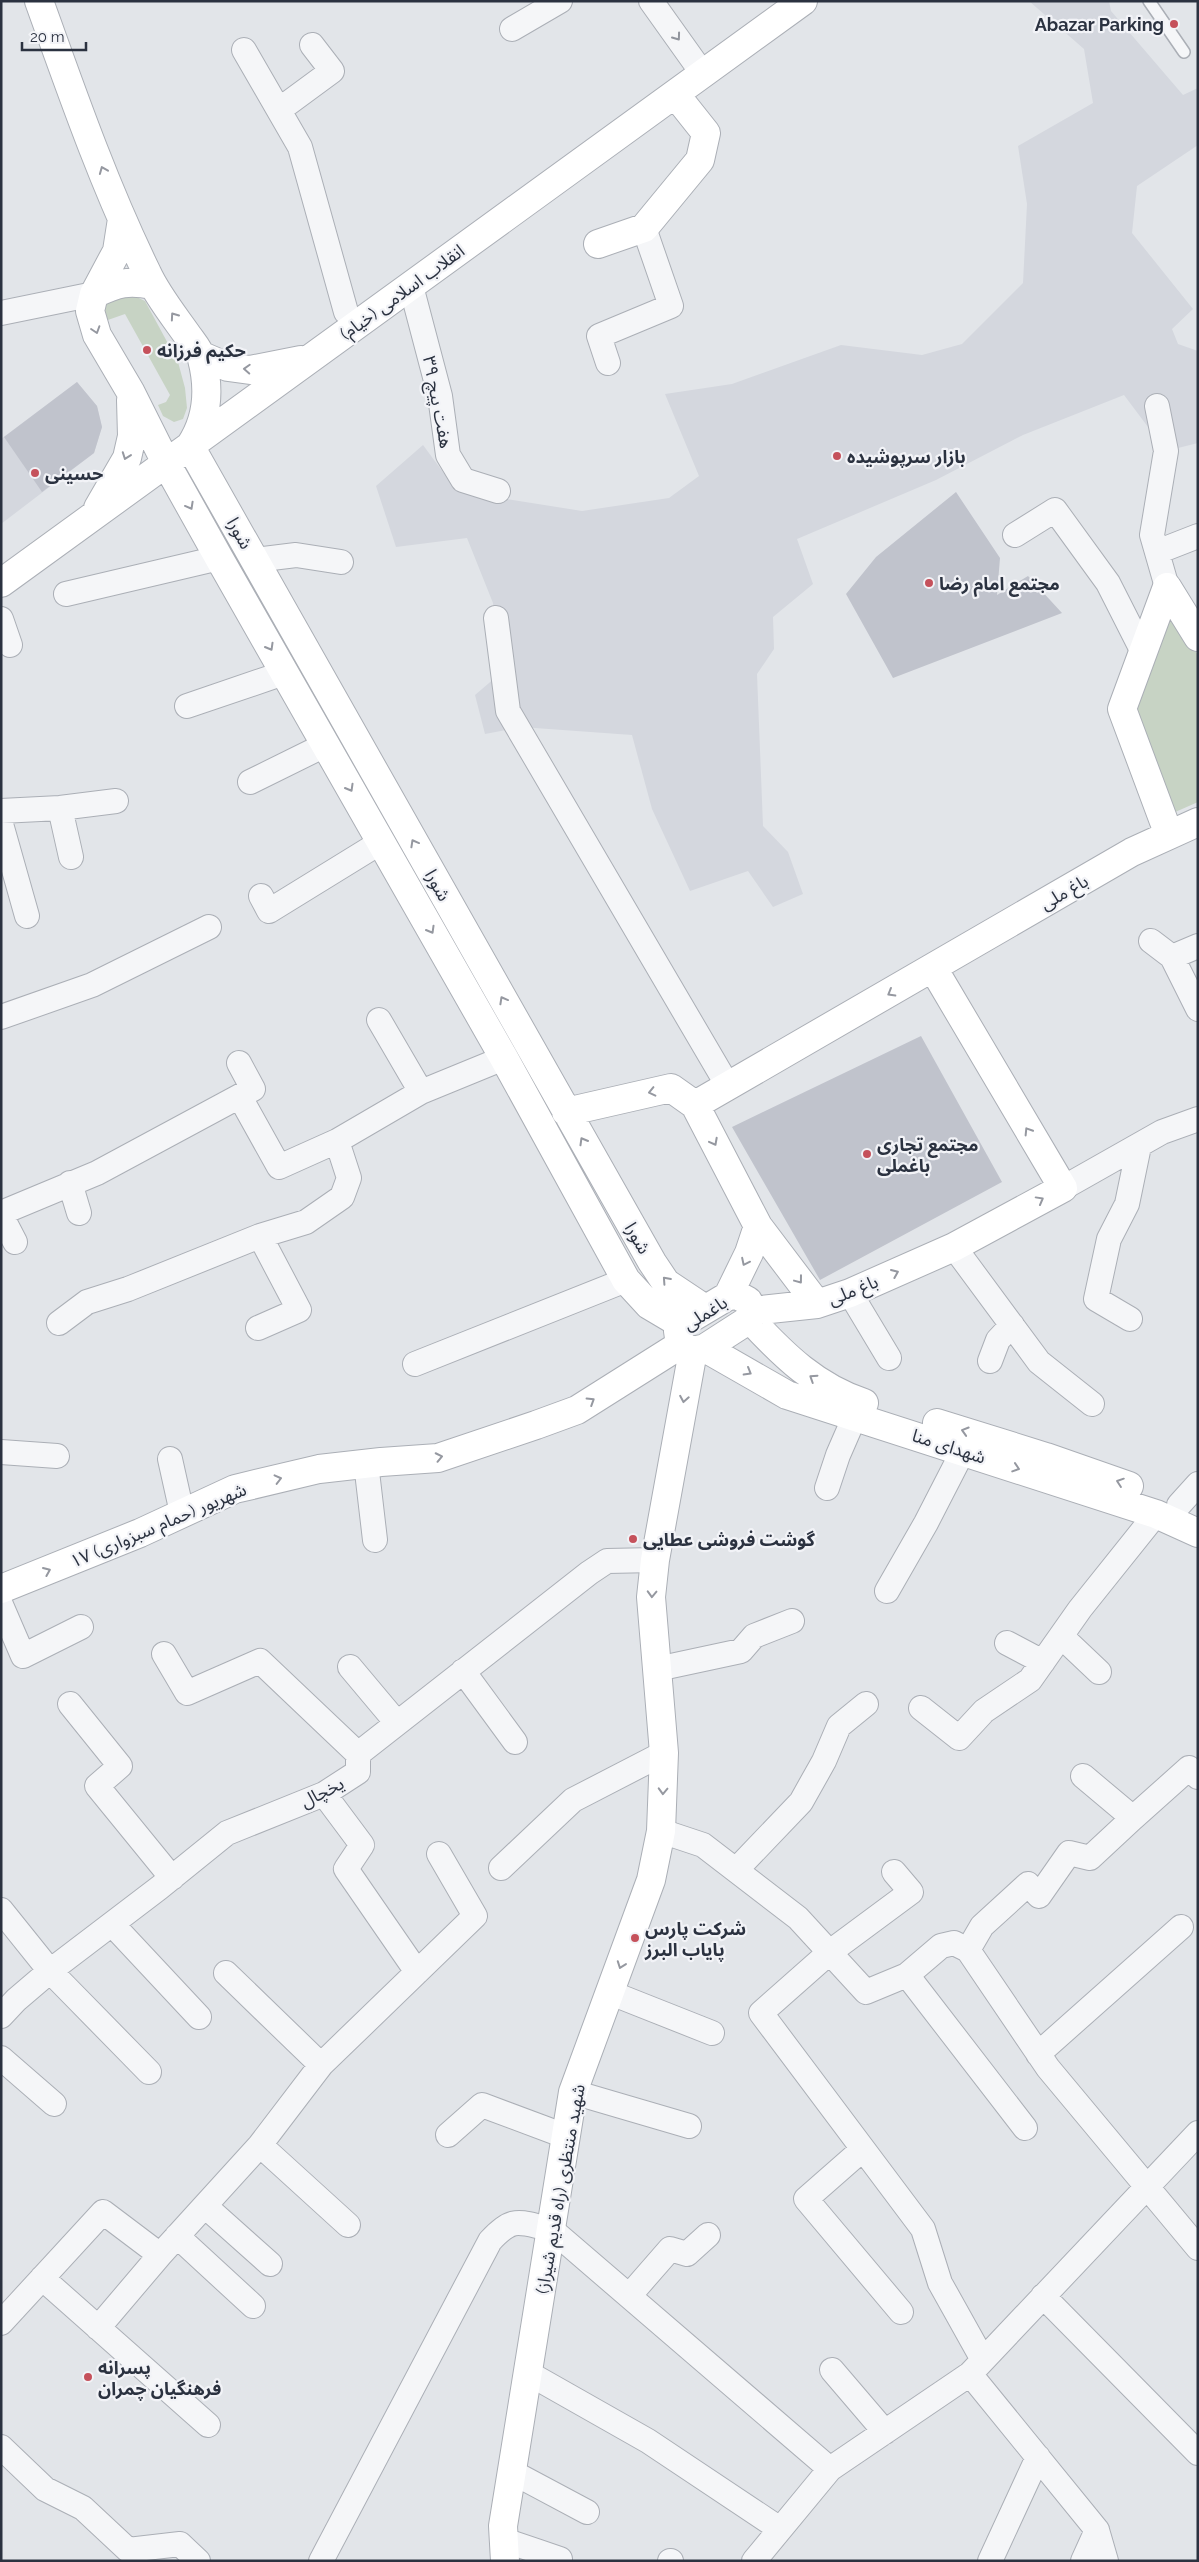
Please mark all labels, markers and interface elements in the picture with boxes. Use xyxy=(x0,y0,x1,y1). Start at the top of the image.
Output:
place label: Abazar Parking xyxy=(1035,14,1164,35)
marker: Abazar Parking xyxy=(1168,18,1180,30)
scale bar xyxy=(22,20,86,52)
text: 20 m xyxy=(30,28,65,46)
one-way arrow xyxy=(671,31,680,41)
one-way arrow xyxy=(98,167,108,175)
street label: انقلاب اسلامی (خیام) xyxy=(336,240,471,347)
one-way arrow xyxy=(171,312,180,322)
one-way arrow xyxy=(90,325,100,334)
place label: حکیم فرزانه xyxy=(157,340,246,364)
marker: حکیم فرزانه xyxy=(141,344,153,356)
street label: هفت پیچ ۳۹ xyxy=(416,354,457,451)
one-way arrow xyxy=(243,363,251,374)
place label: بازار سرپوشیده xyxy=(847,446,966,468)
marker: بازار سرپوشیده xyxy=(831,450,843,462)
one-way arrow xyxy=(122,451,132,460)
place label: حسینی xyxy=(45,463,103,484)
marker: حسینی xyxy=(29,467,41,479)
one-way arrow xyxy=(184,500,194,509)
street label: شورا xyxy=(222,513,257,553)
place label: مجتمع امام رضا xyxy=(939,573,1060,597)
marker: مجتمع امام رضا xyxy=(923,577,935,589)
one-way arrow xyxy=(263,642,273,651)
one-way arrow xyxy=(344,783,354,792)
one-way arrow xyxy=(411,839,421,848)
street label: شورا xyxy=(420,865,455,905)
street label: باغ ملی xyxy=(1036,870,1094,918)
one-way arrow xyxy=(424,924,434,933)
one-way arrow xyxy=(887,986,896,996)
one-way arrow xyxy=(499,996,509,1005)
one-way arrow xyxy=(647,1086,656,1097)
one-way arrow xyxy=(1025,1128,1035,1137)
place label: مجتمع تجاری باغملی xyxy=(877,1134,979,1176)
one-way arrow xyxy=(708,1136,718,1145)
one-way arrow xyxy=(579,1138,589,1147)
marker: مجتمع تجاری باغملی xyxy=(861,1148,873,1160)
one-way arrow xyxy=(1035,1197,1044,1207)
street label: شورا xyxy=(620,1218,655,1258)
one-way arrow xyxy=(741,1257,751,1266)
one-way arrow xyxy=(890,1268,899,1279)
street label: باغ ملی xyxy=(825,1271,882,1313)
one-way arrow xyxy=(793,1274,801,1283)
one-way arrow xyxy=(663,1277,672,1286)
street label: باغملی xyxy=(679,1291,732,1336)
one-way arrow xyxy=(742,1366,751,1376)
one-way arrow xyxy=(809,1375,818,1384)
one-way arrow xyxy=(680,1395,690,1404)
one-way arrow xyxy=(586,1398,595,1408)
street label: شهدای منا xyxy=(909,1424,988,1469)
one-way arrow xyxy=(962,1427,970,1437)
one-way arrow xyxy=(434,1452,443,1463)
one-way arrow xyxy=(1011,1462,1019,1472)
one-way arrow xyxy=(274,1474,283,1485)
street label: ۱۷ شهریور (حمام سبزواری) xyxy=(67,1478,251,1575)
one-way arrow xyxy=(1116,1478,1124,1488)
place label: گوشت فروشی عطایی xyxy=(643,1529,816,1551)
marker: گوشت فروشی عطایی xyxy=(627,1533,639,1545)
one-way arrow xyxy=(42,1567,51,1578)
one-way arrow xyxy=(647,1590,658,1598)
street label: یخچال xyxy=(297,1772,348,1813)
one-way arrow xyxy=(657,1787,668,1795)
place label: شرکت پارس پایاب البرز xyxy=(644,1918,746,1961)
marker: شرکت پارس پایاب البرز xyxy=(629,1932,641,1944)
one-way arrow xyxy=(617,1960,627,1968)
street label: شهید منتظری (راه قدیم شیراز) xyxy=(531,2082,592,2296)
place label: پسرانه فرهنگیان چمران xyxy=(98,2357,221,2400)
marker: پسرانه فرهنگیان چمران xyxy=(82,2371,94,2383)

